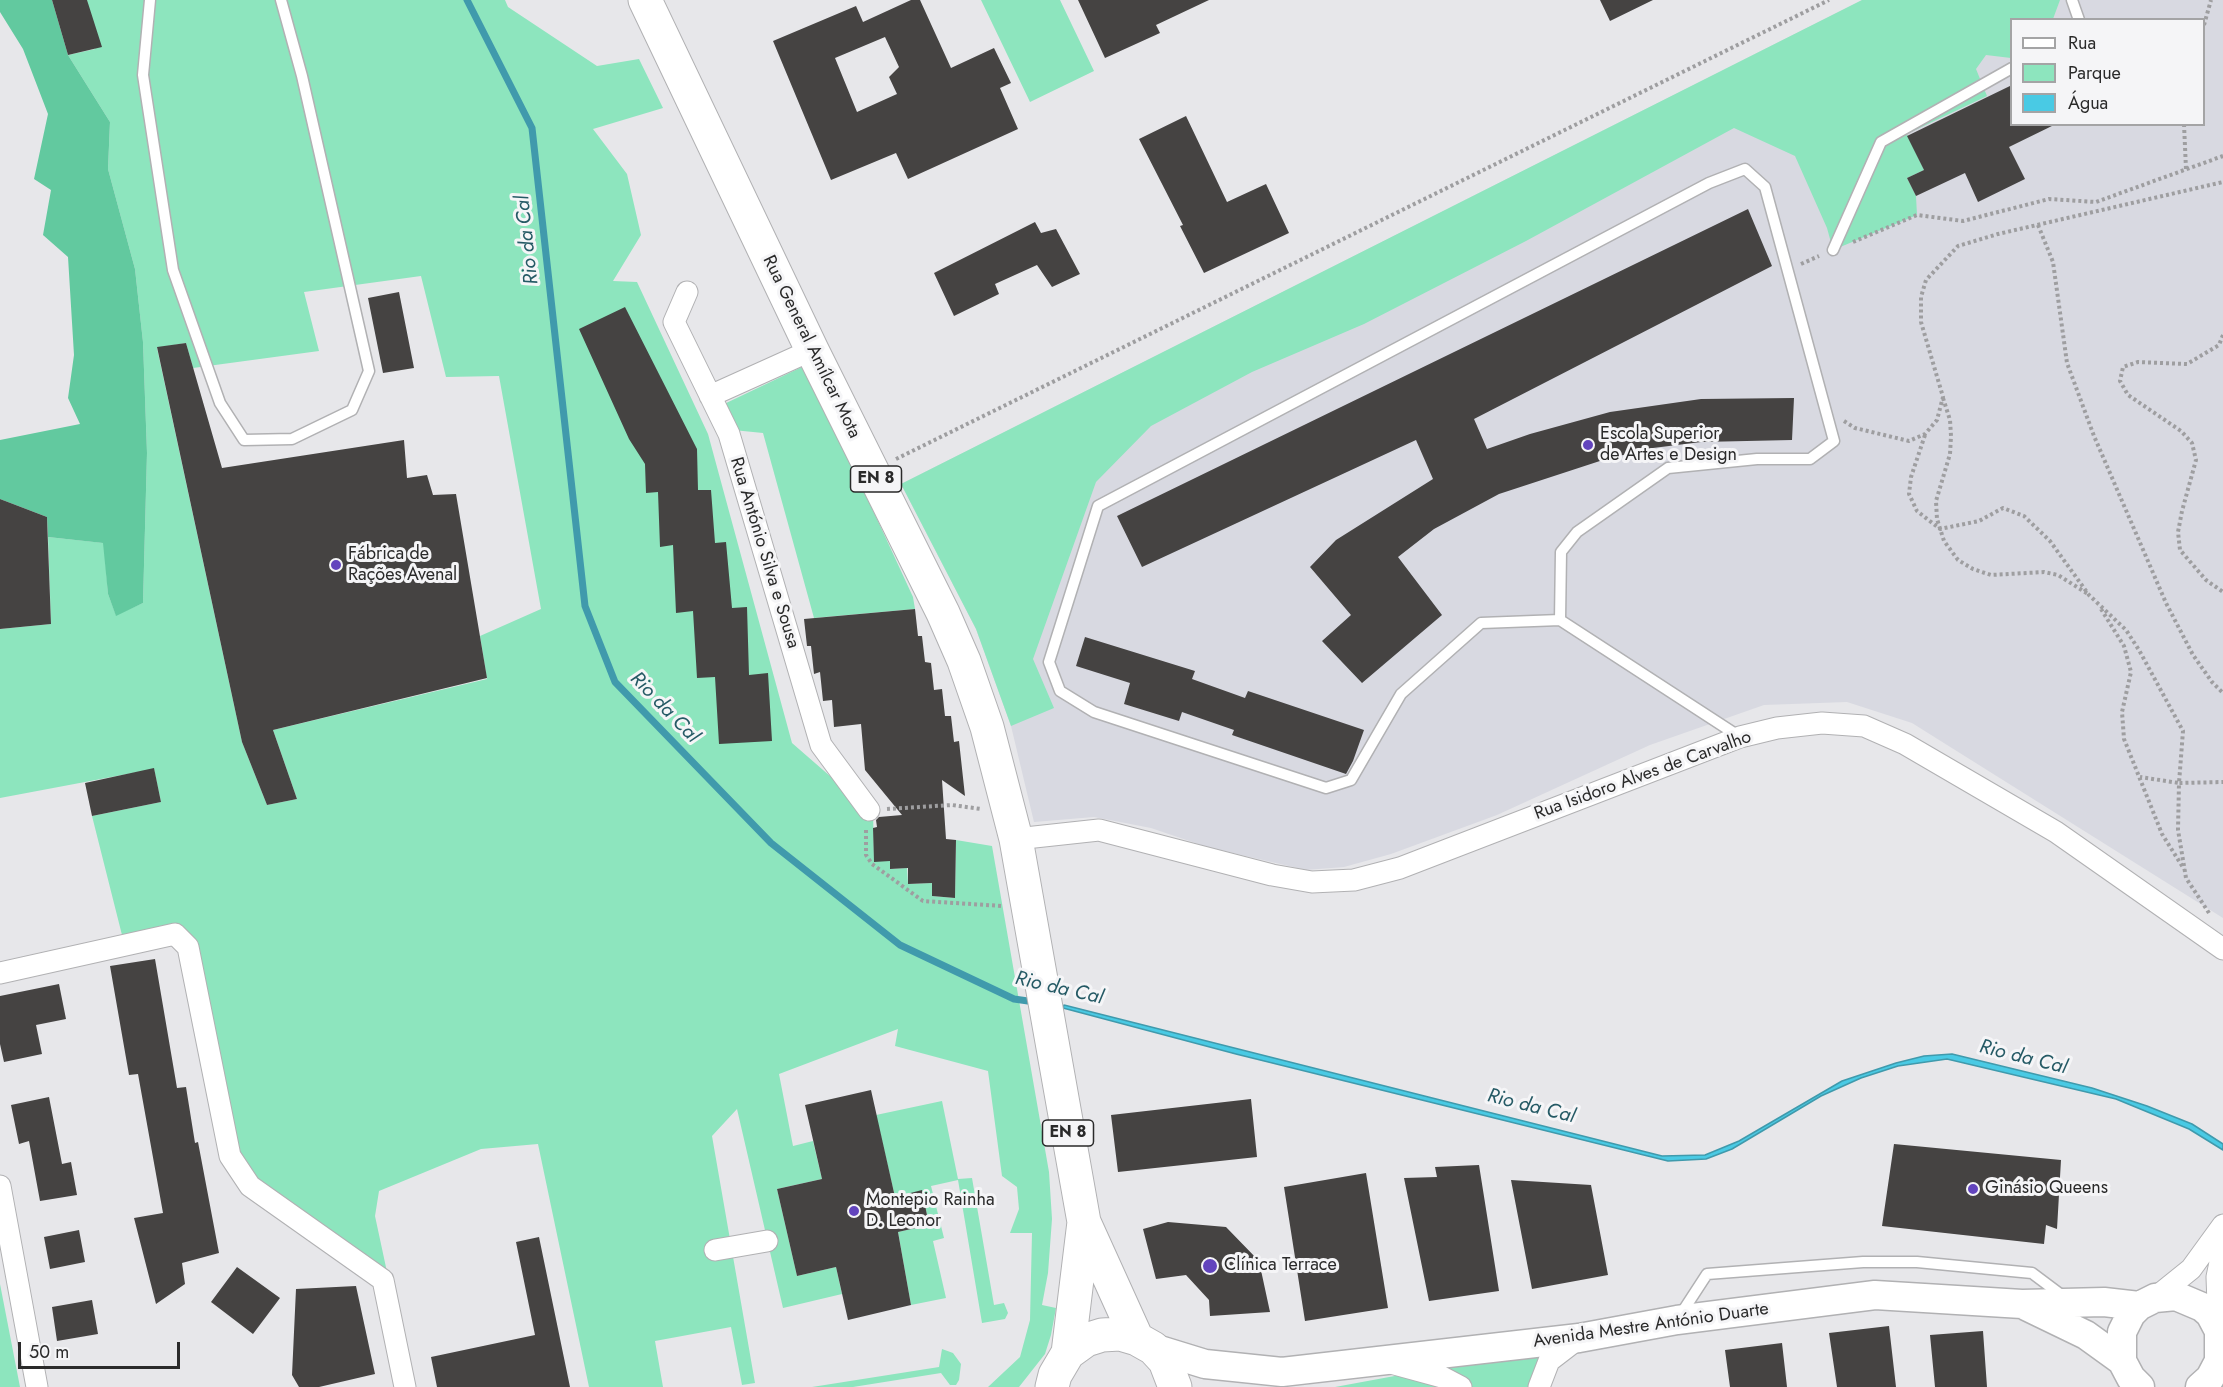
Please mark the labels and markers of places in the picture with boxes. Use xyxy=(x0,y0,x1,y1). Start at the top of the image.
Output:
place label: Escola Superior de Artes e Design xyxy=(1600,424,1737,466)
marker: Escola Superior de Artes e Design xyxy=(1581,438,1595,452)
place label: Fábrica de Rações Avenal xyxy=(348,544,457,586)
marker: Fábrica de Rações Avenal xyxy=(329,558,343,572)
place label: Ginásio Queens xyxy=(1985,1178,2108,1200)
marker: Ginásio Queens xyxy=(1966,1182,1980,1196)
place label: Montepio Rainha D. Leonor xyxy=(866,1190,995,1232)
marker: Montepio Rainha D. Leonor xyxy=(847,1204,861,1218)
place label: Clínica Terrace xyxy=(1224,1255,1337,1277)
marker: Clínica Terrace xyxy=(1201,1257,1219,1275)

